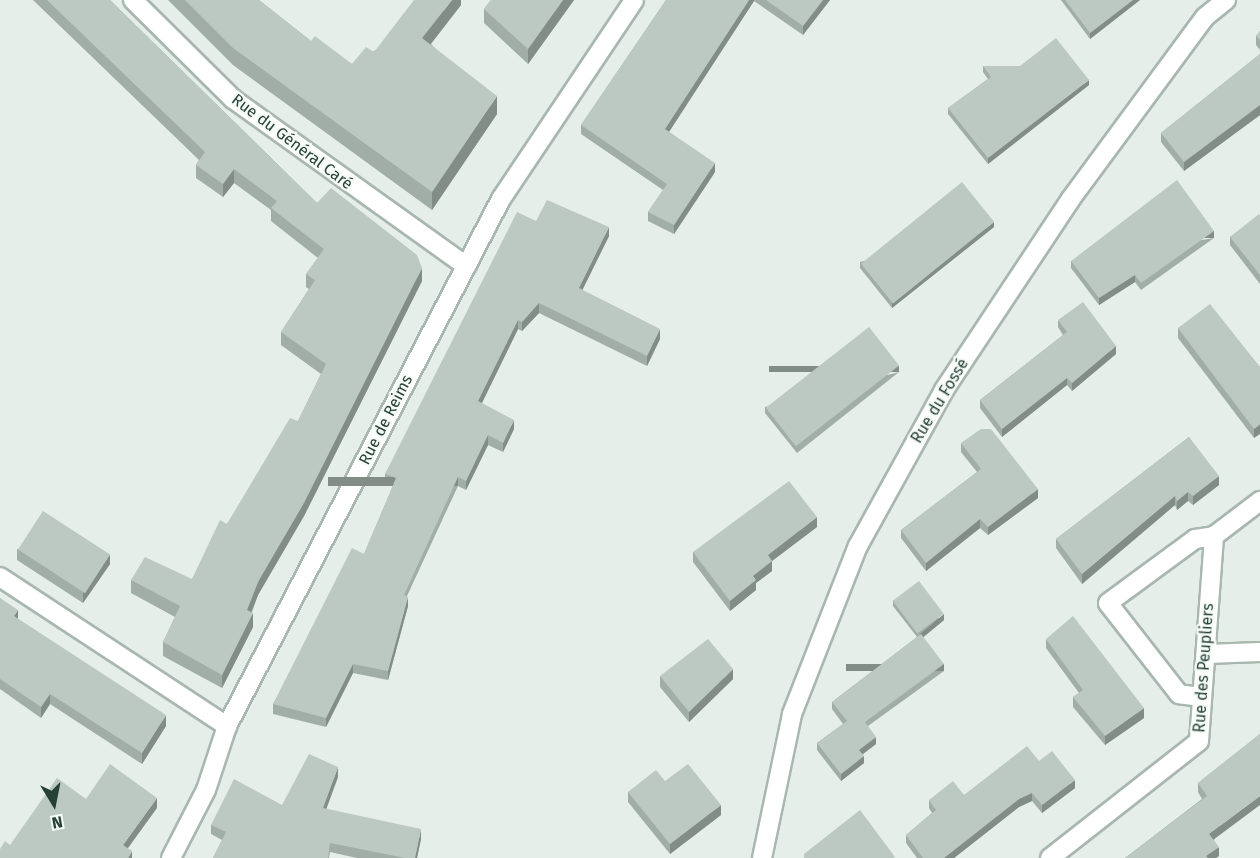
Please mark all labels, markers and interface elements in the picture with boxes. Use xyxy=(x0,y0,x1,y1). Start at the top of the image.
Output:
street label: Rue du Général Caré xyxy=(228,90,356,194)
street label: Rue du Fossé xyxy=(907,355,973,447)
street label: Rue de Reims xyxy=(355,372,417,468)
street label: Rue des Peupliers xyxy=(1190,603,1218,733)
north arrow xyxy=(24,774,84,834)
text: N xyxy=(50,812,64,832)

